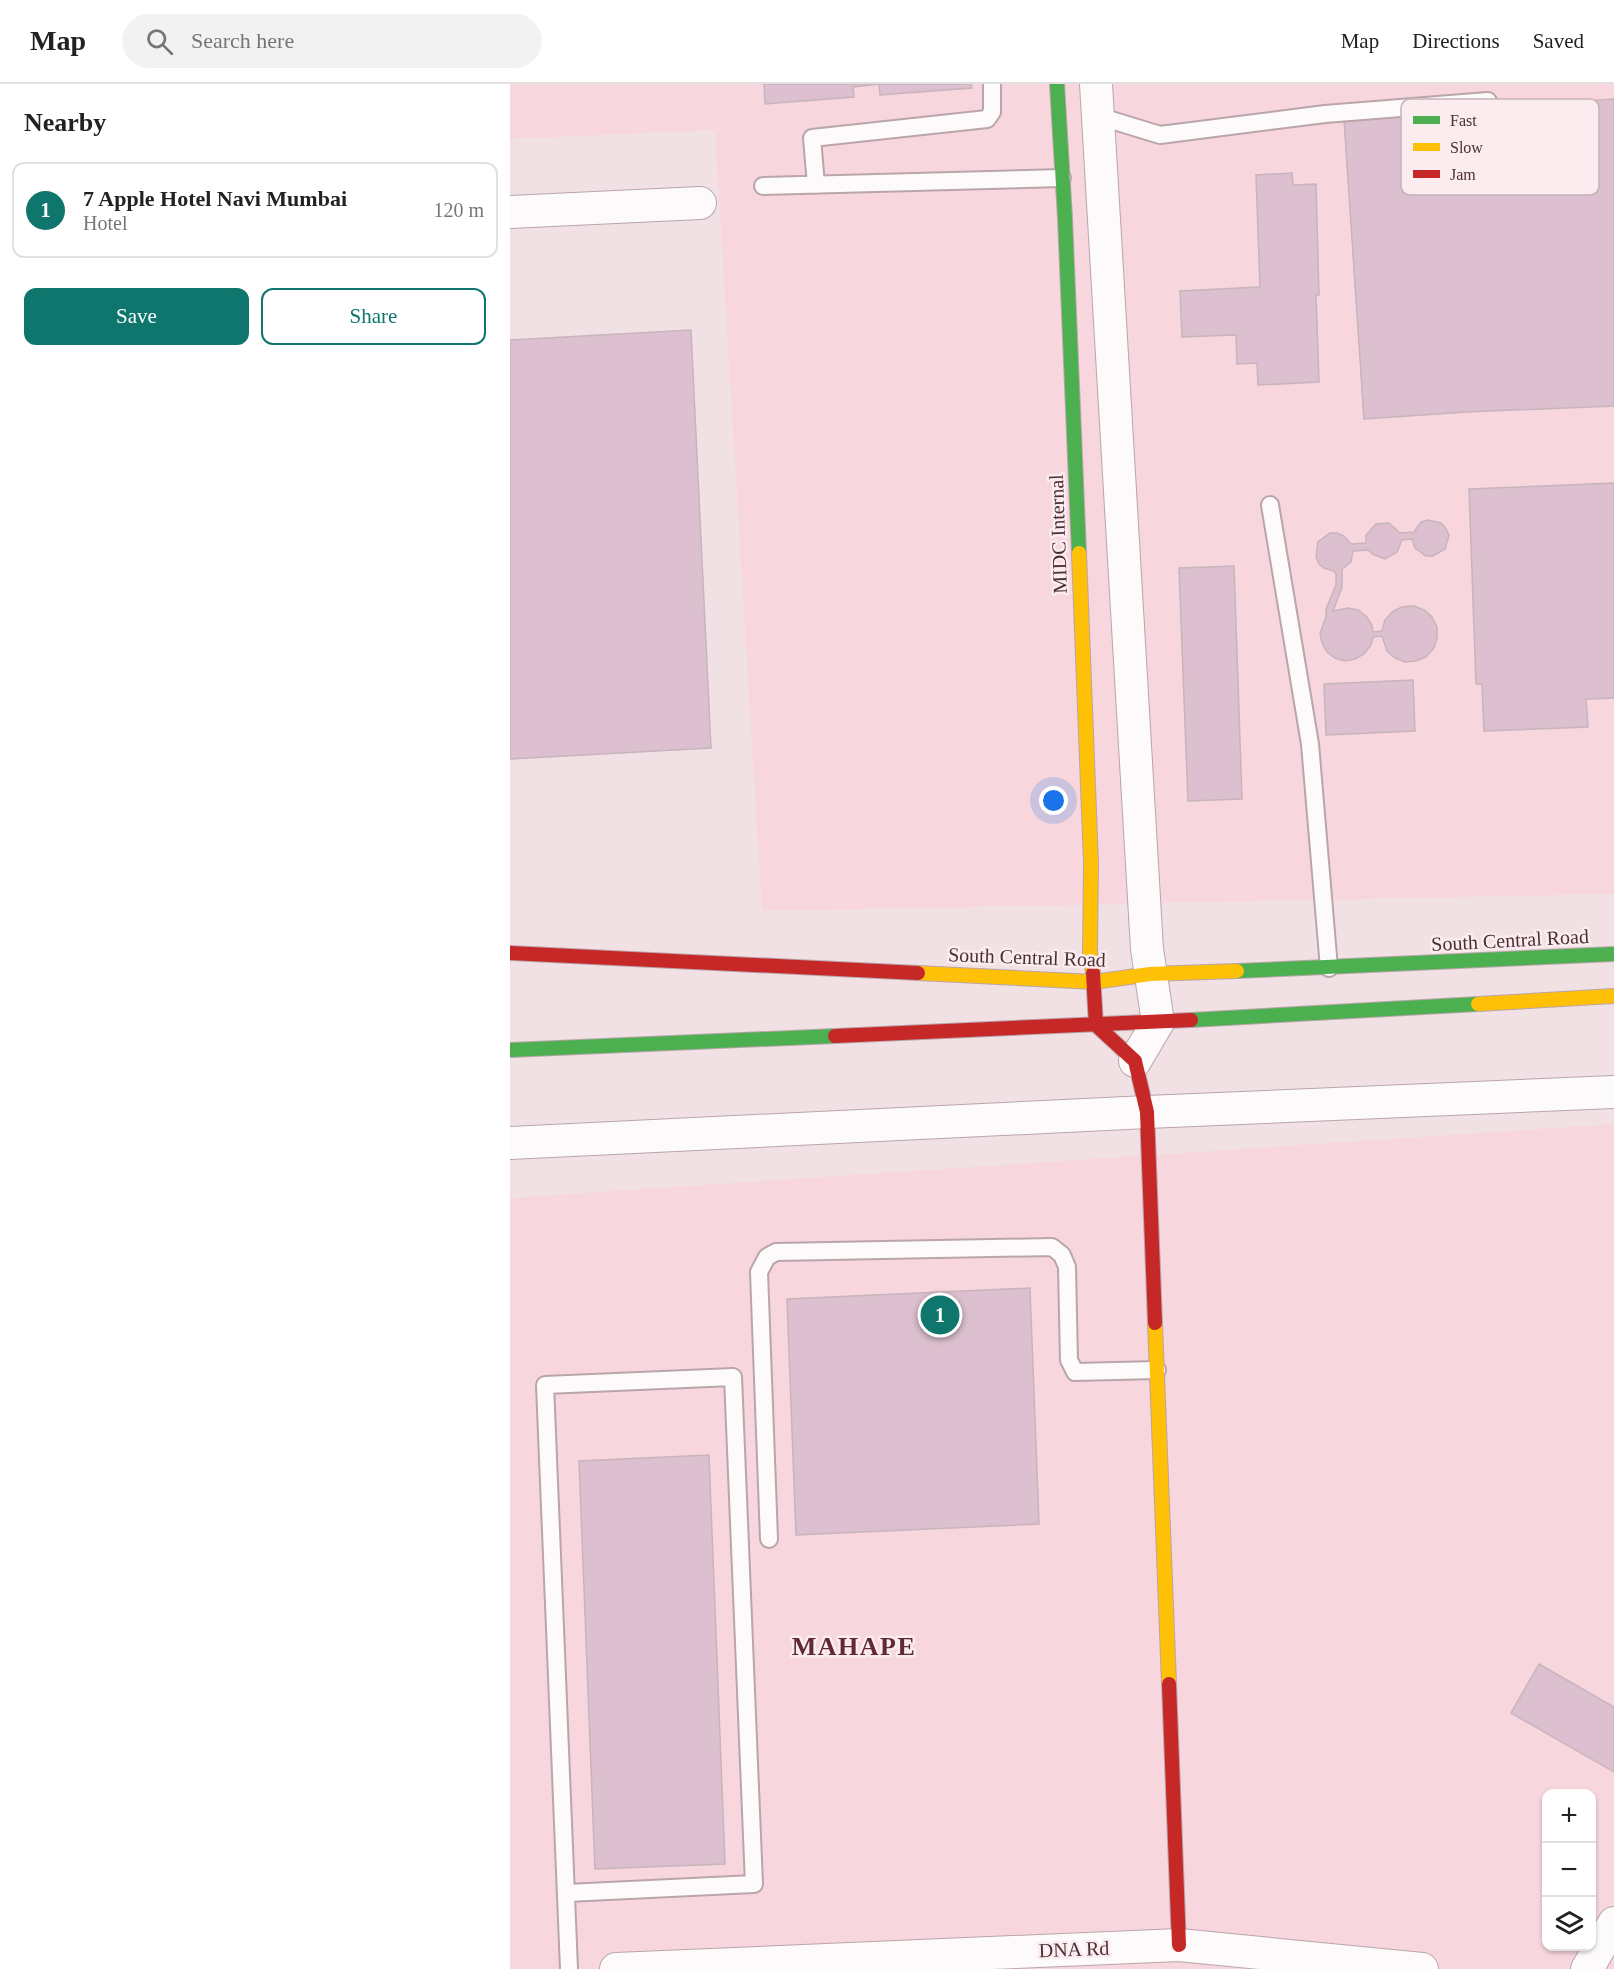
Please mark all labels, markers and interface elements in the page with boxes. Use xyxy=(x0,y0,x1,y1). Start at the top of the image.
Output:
search box xyxy=(122,14,542,68)
text: Map xyxy=(30,25,86,56)
icon: search xyxy=(143,25,176,58)
text: Search here xyxy=(191,28,294,53)
text: Map xyxy=(1341,29,1379,53)
text: Directions xyxy=(1412,29,1500,53)
text: Saved xyxy=(1533,29,1584,53)
legend xyxy=(1401,99,1599,195)
text: Nearby xyxy=(24,108,106,137)
text: Fast xyxy=(1450,112,1477,129)
text: Slow xyxy=(1450,139,1483,156)
text: Jam xyxy=(1450,166,1476,183)
text: 7 Apple Hotel Navi Mumbai xyxy=(83,186,347,211)
text: 1 xyxy=(41,199,51,221)
text: 120 m xyxy=(433,199,484,221)
text: Hotel xyxy=(83,212,127,234)
button: Save xyxy=(24,288,249,345)
button: Share xyxy=(261,288,486,345)
street label: MIDC Internal xyxy=(1045,474,1071,594)
your location xyxy=(1039,786,1068,815)
street label: South Central Road xyxy=(1431,925,1589,955)
street label: South Central Road xyxy=(948,943,1106,971)
pin: 1 xyxy=(920,1292,960,1338)
district label: MAHAPE xyxy=(792,1632,916,1661)
map controls xyxy=(1542,1789,1596,1951)
button: + xyxy=(1542,1789,1596,1843)
button: − xyxy=(1542,1843,1596,1897)
button: layers xyxy=(1542,1897,1596,1951)
street label: DNA Rd xyxy=(1038,1937,1110,1961)

